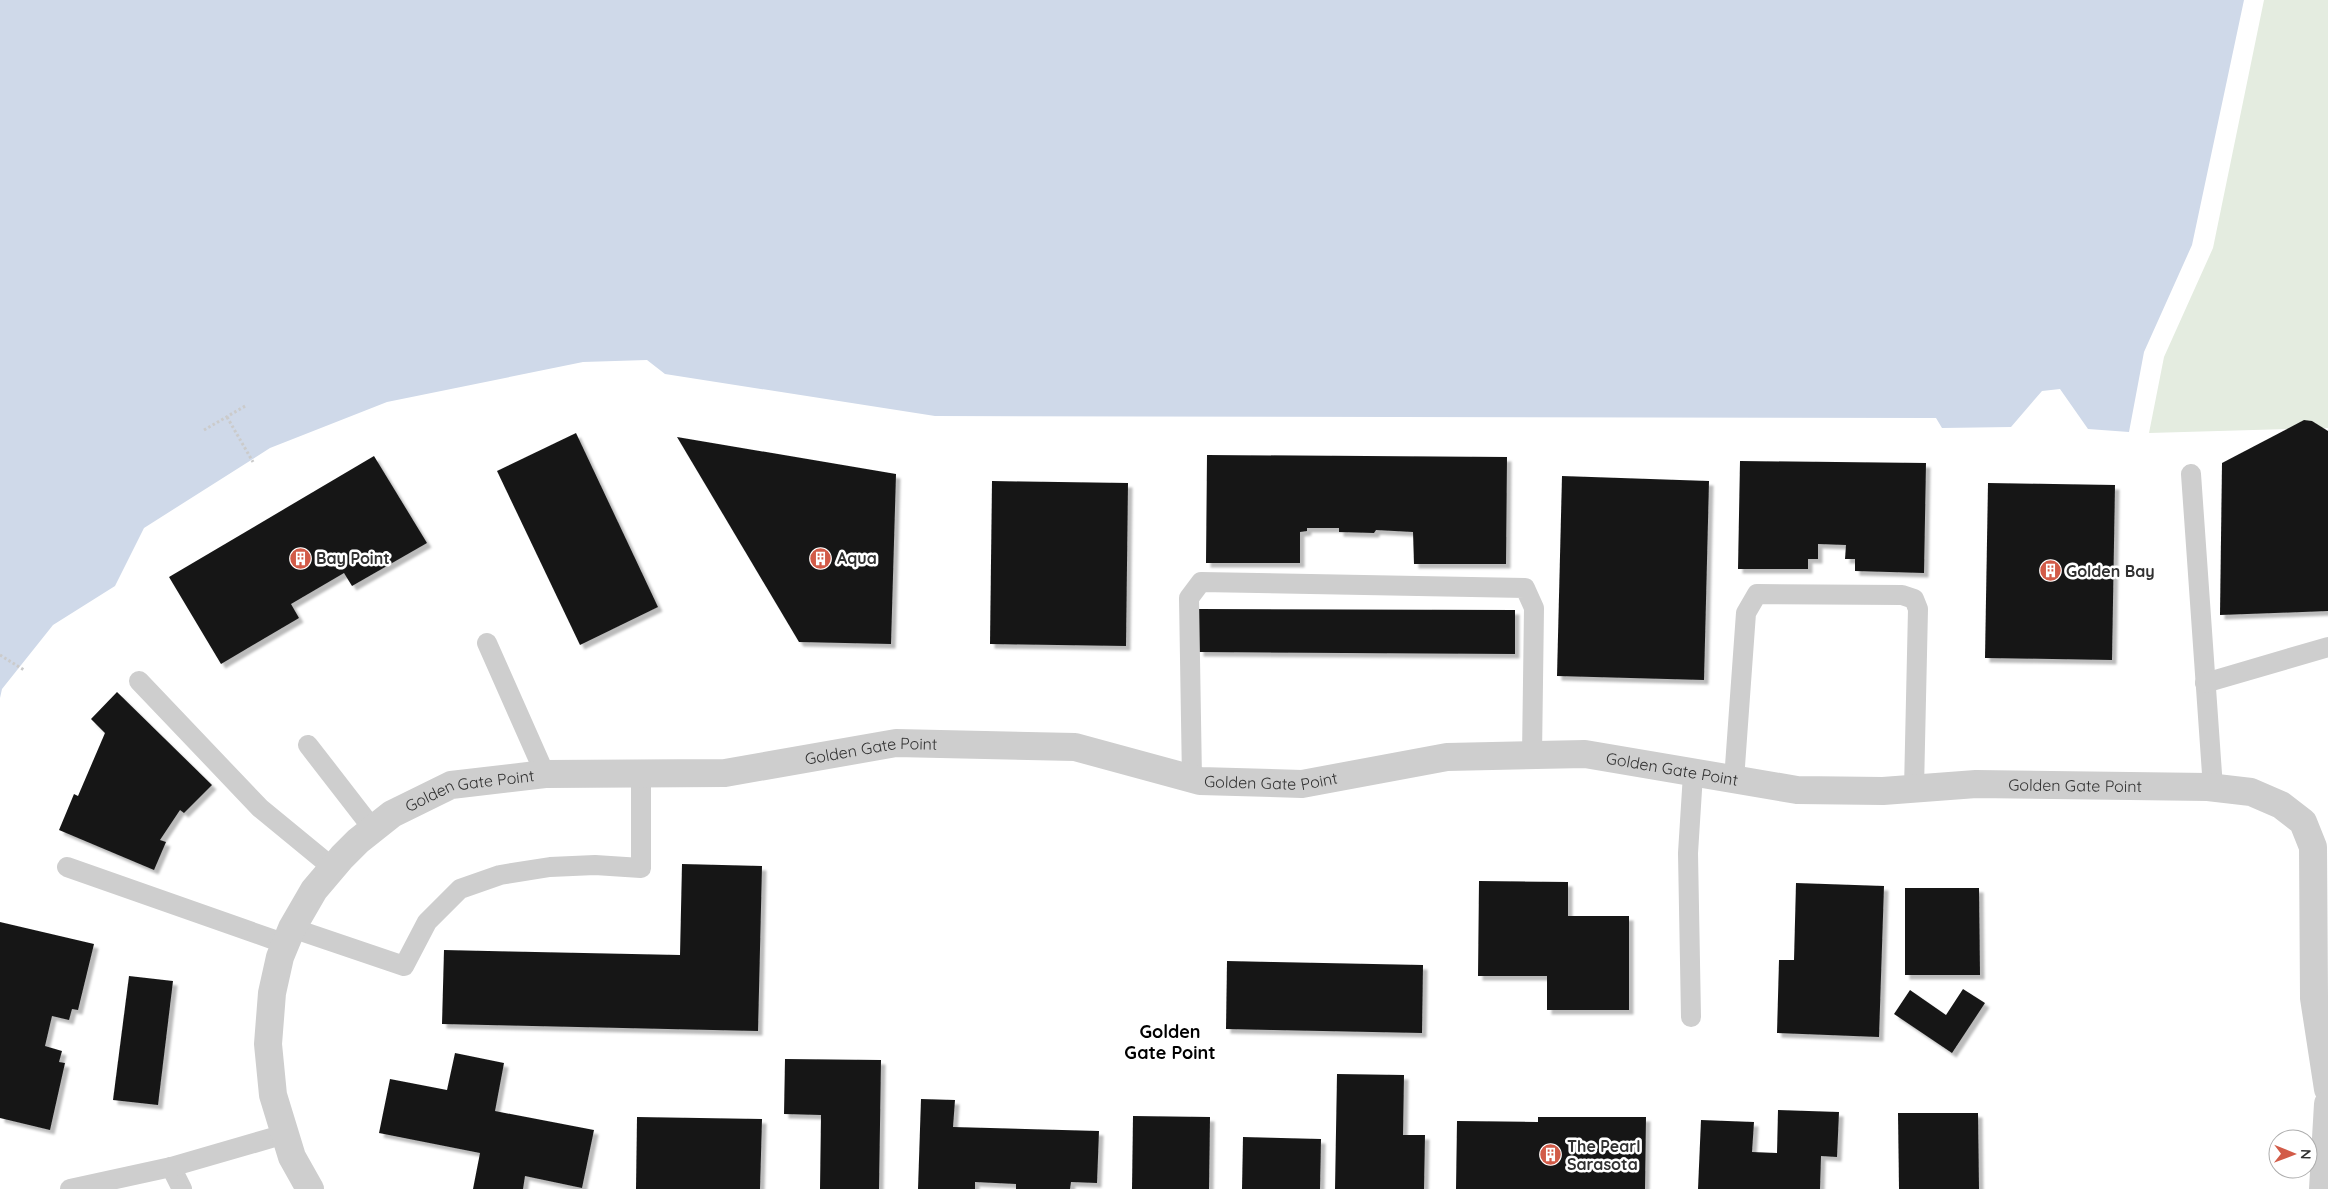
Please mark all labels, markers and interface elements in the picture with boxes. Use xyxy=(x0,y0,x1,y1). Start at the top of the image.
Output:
building icon: Bay Point xyxy=(288,546,312,570)
building icon: Aqua xyxy=(809,546,833,570)
place label: Bay Point xyxy=(316,548,390,568)
place label: Aqua xyxy=(837,548,877,568)
building icon: Golden Bay xyxy=(2038,559,2062,583)
place label: Golden Bay xyxy=(2066,561,2155,581)
street label: Golden Gate Point xyxy=(803,733,938,769)
street label: Golden Gate Point xyxy=(1605,748,1740,790)
street label: Golden Gate Point xyxy=(402,765,535,816)
street label: Golden Gate Point xyxy=(1204,768,1339,794)
street label: Golden Gate Point xyxy=(2008,774,2142,796)
district label: Golden Gate Point xyxy=(1124,1020,1216,1064)
north arrow xyxy=(2268,1129,2318,1179)
place label: The Pearl Sarasota xyxy=(1567,1136,1641,1174)
building icon: The Pearl Sarasota xyxy=(1539,1143,1563,1167)
text: N xyxy=(2297,1149,2315,1160)

